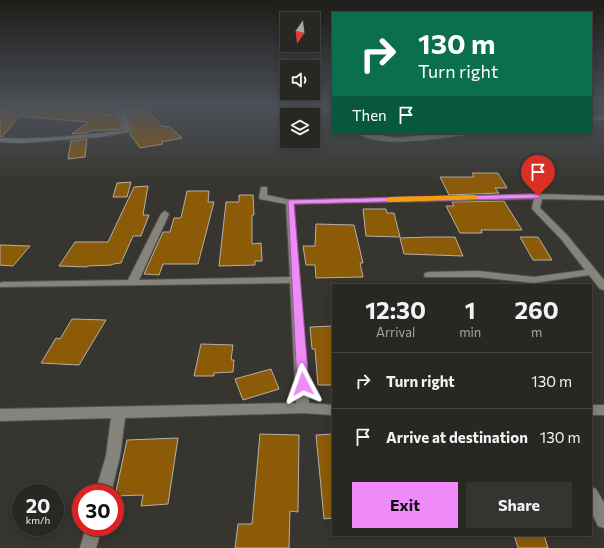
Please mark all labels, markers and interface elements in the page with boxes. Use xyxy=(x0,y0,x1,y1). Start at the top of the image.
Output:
north arrow xyxy=(280,12,320,52)
map controls xyxy=(280,12,320,148)
text: 130 m xyxy=(418,26,495,60)
icon: right xyxy=(352,28,404,80)
button: sound xyxy=(280,60,320,100)
text: Turn right xyxy=(418,60,498,82)
icon: arrive xyxy=(395,104,417,126)
text: Then xyxy=(352,106,387,124)
button: layers xyxy=(280,108,320,148)
pin xyxy=(521,155,555,196)
icon: arrive xyxy=(527,161,549,183)
text: 12:30 xyxy=(365,295,426,324)
text: 1 xyxy=(465,295,476,324)
text: 260 xyxy=(515,295,559,324)
text: Arrival xyxy=(376,324,415,340)
text: min xyxy=(459,324,481,340)
text: m xyxy=(531,324,542,340)
position arrow xyxy=(282,363,324,405)
icon: right xyxy=(352,370,374,392)
text: Turn right xyxy=(386,372,455,390)
text: 130 m xyxy=(531,372,572,390)
icon: arrive xyxy=(352,426,374,448)
text: Arrive at destination xyxy=(386,428,528,446)
text: 130 m xyxy=(540,428,581,446)
button: Exit xyxy=(352,482,458,528)
button: Share xyxy=(466,482,572,528)
speed limit sign: 30 xyxy=(72,484,124,536)
text: 20 xyxy=(26,493,50,517)
text: km/h xyxy=(26,514,50,526)

